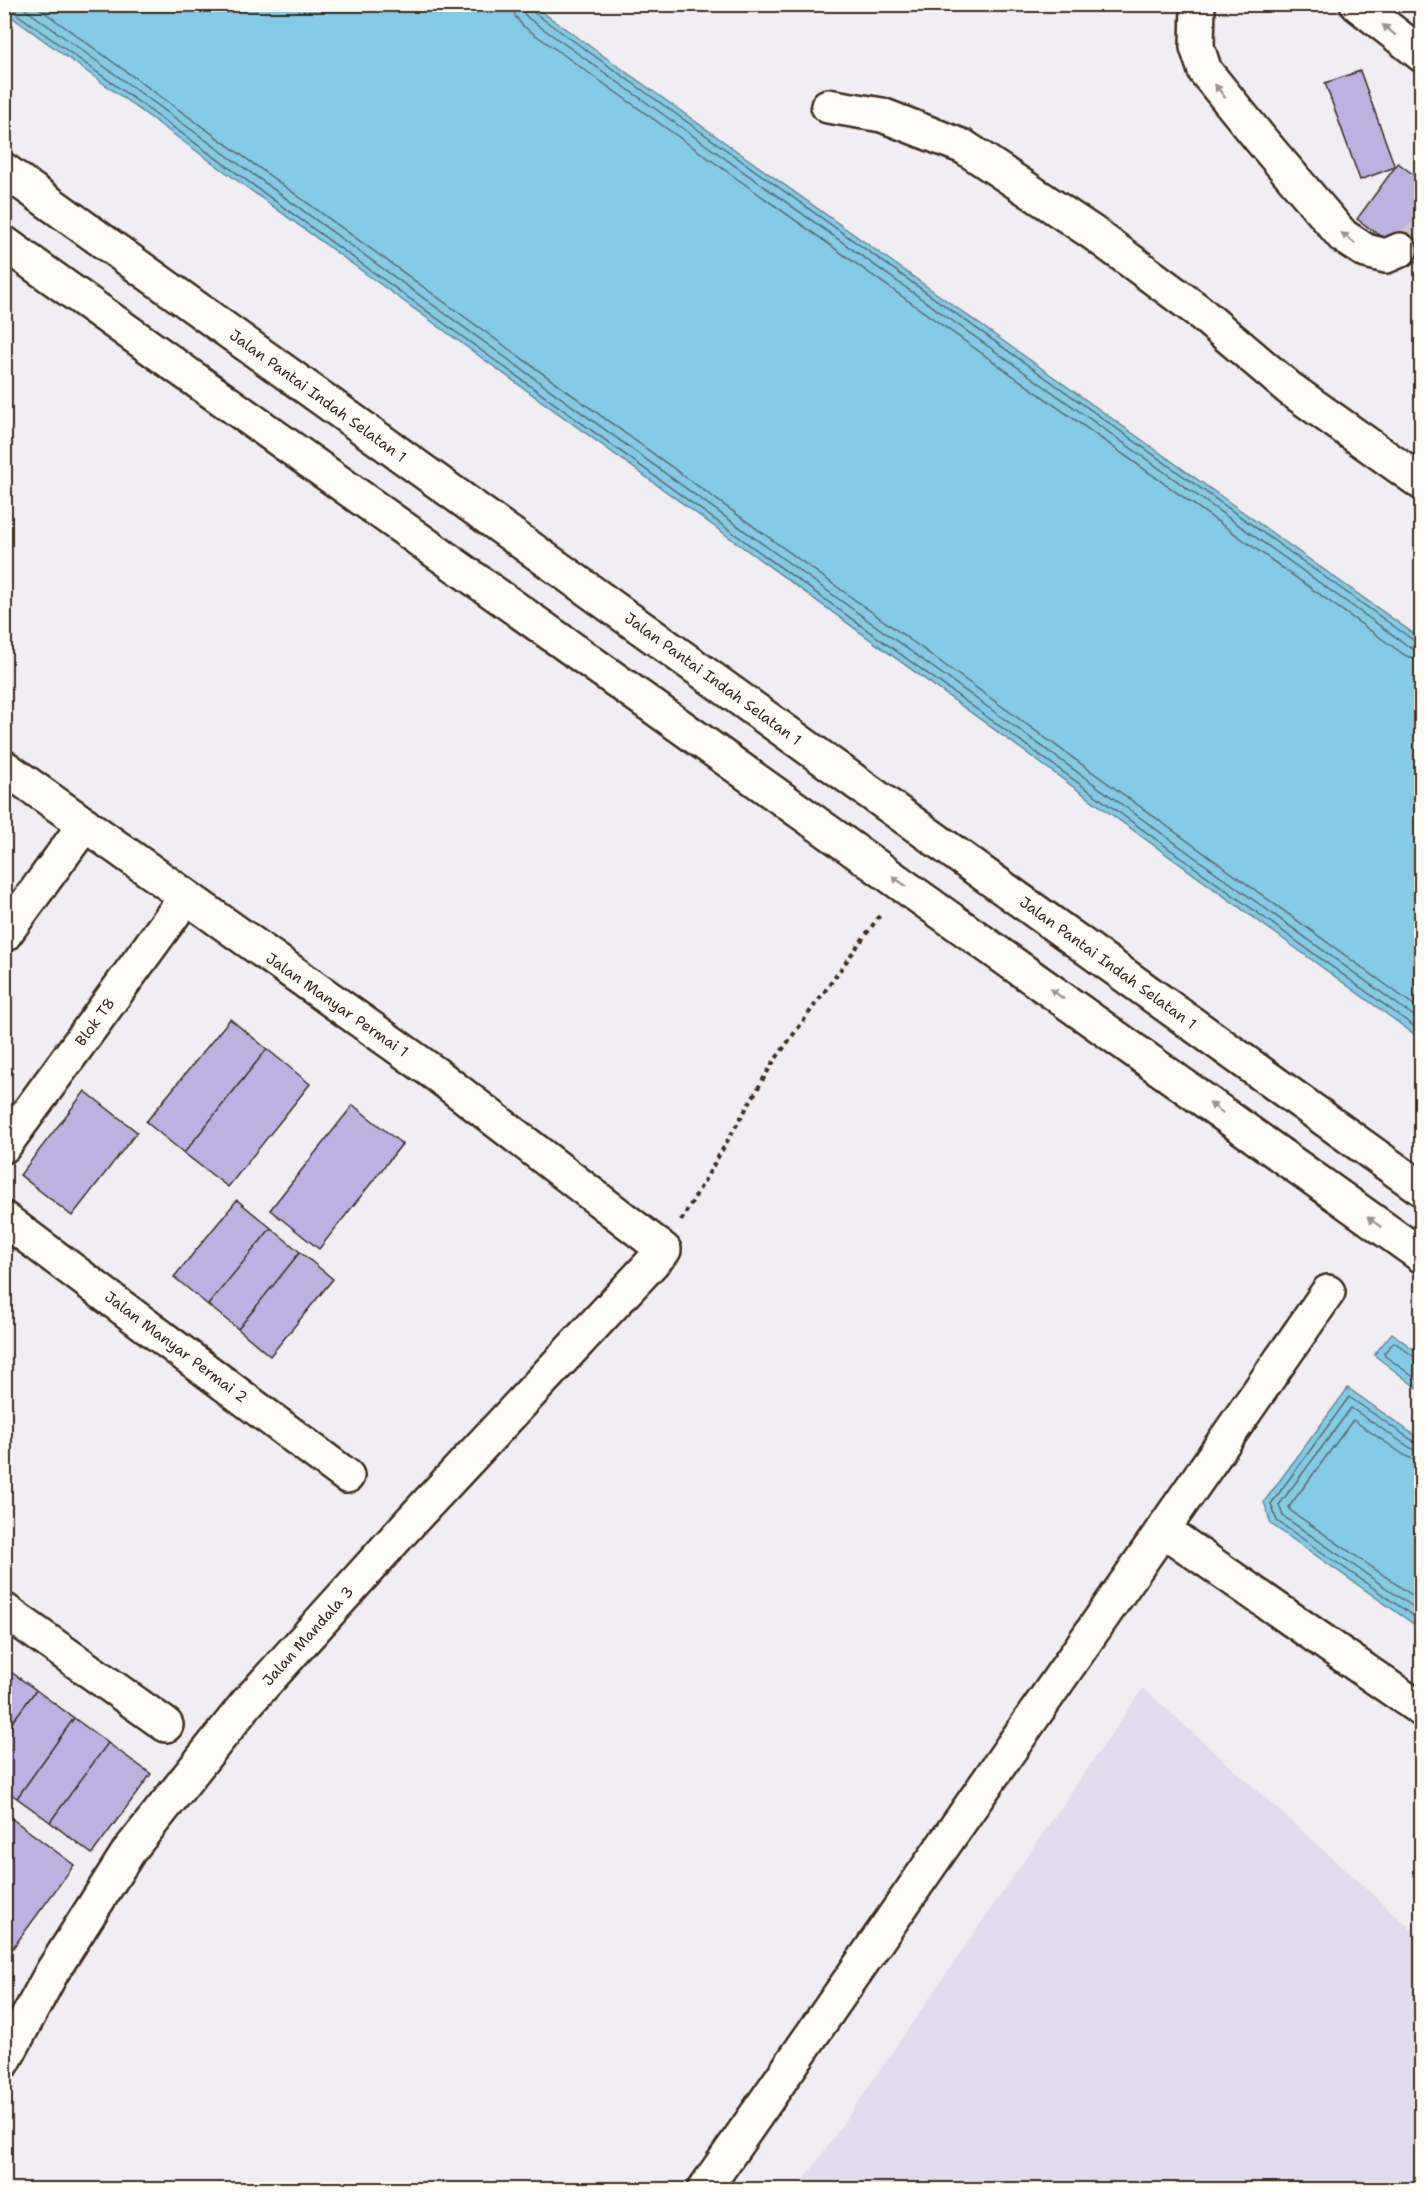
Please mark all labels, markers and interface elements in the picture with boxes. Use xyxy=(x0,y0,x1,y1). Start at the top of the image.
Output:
one-way arrow xyxy=(1381,24,1397,37)
one-way arrow xyxy=(1214,83,1227,99)
one-way arrow xyxy=(1340,232,1356,244)
street label: Jalan Pantai Indah Selatan 1 xyxy=(226,325,410,467)
street label: Jalan Pantai Indah Selatan 1 xyxy=(621,608,805,750)
one-way arrow xyxy=(891,875,907,887)
street label: Jalan Pantai Indah Selatan 1 xyxy=(1016,892,1200,1034)
street label: Jalan Manyar Permai 1 xyxy=(262,948,412,1062)
one-way arrow xyxy=(1050,989,1065,1001)
street label: Blok T8 xyxy=(71,994,119,1050)
one-way arrow xyxy=(1208,1102,1224,1114)
one-way arrow xyxy=(1366,1216,1382,1228)
street label: Jalan Manyar Permai 2 xyxy=(101,1287,251,1407)
street label: Jalan Mandala 3 xyxy=(258,1582,358,1690)

